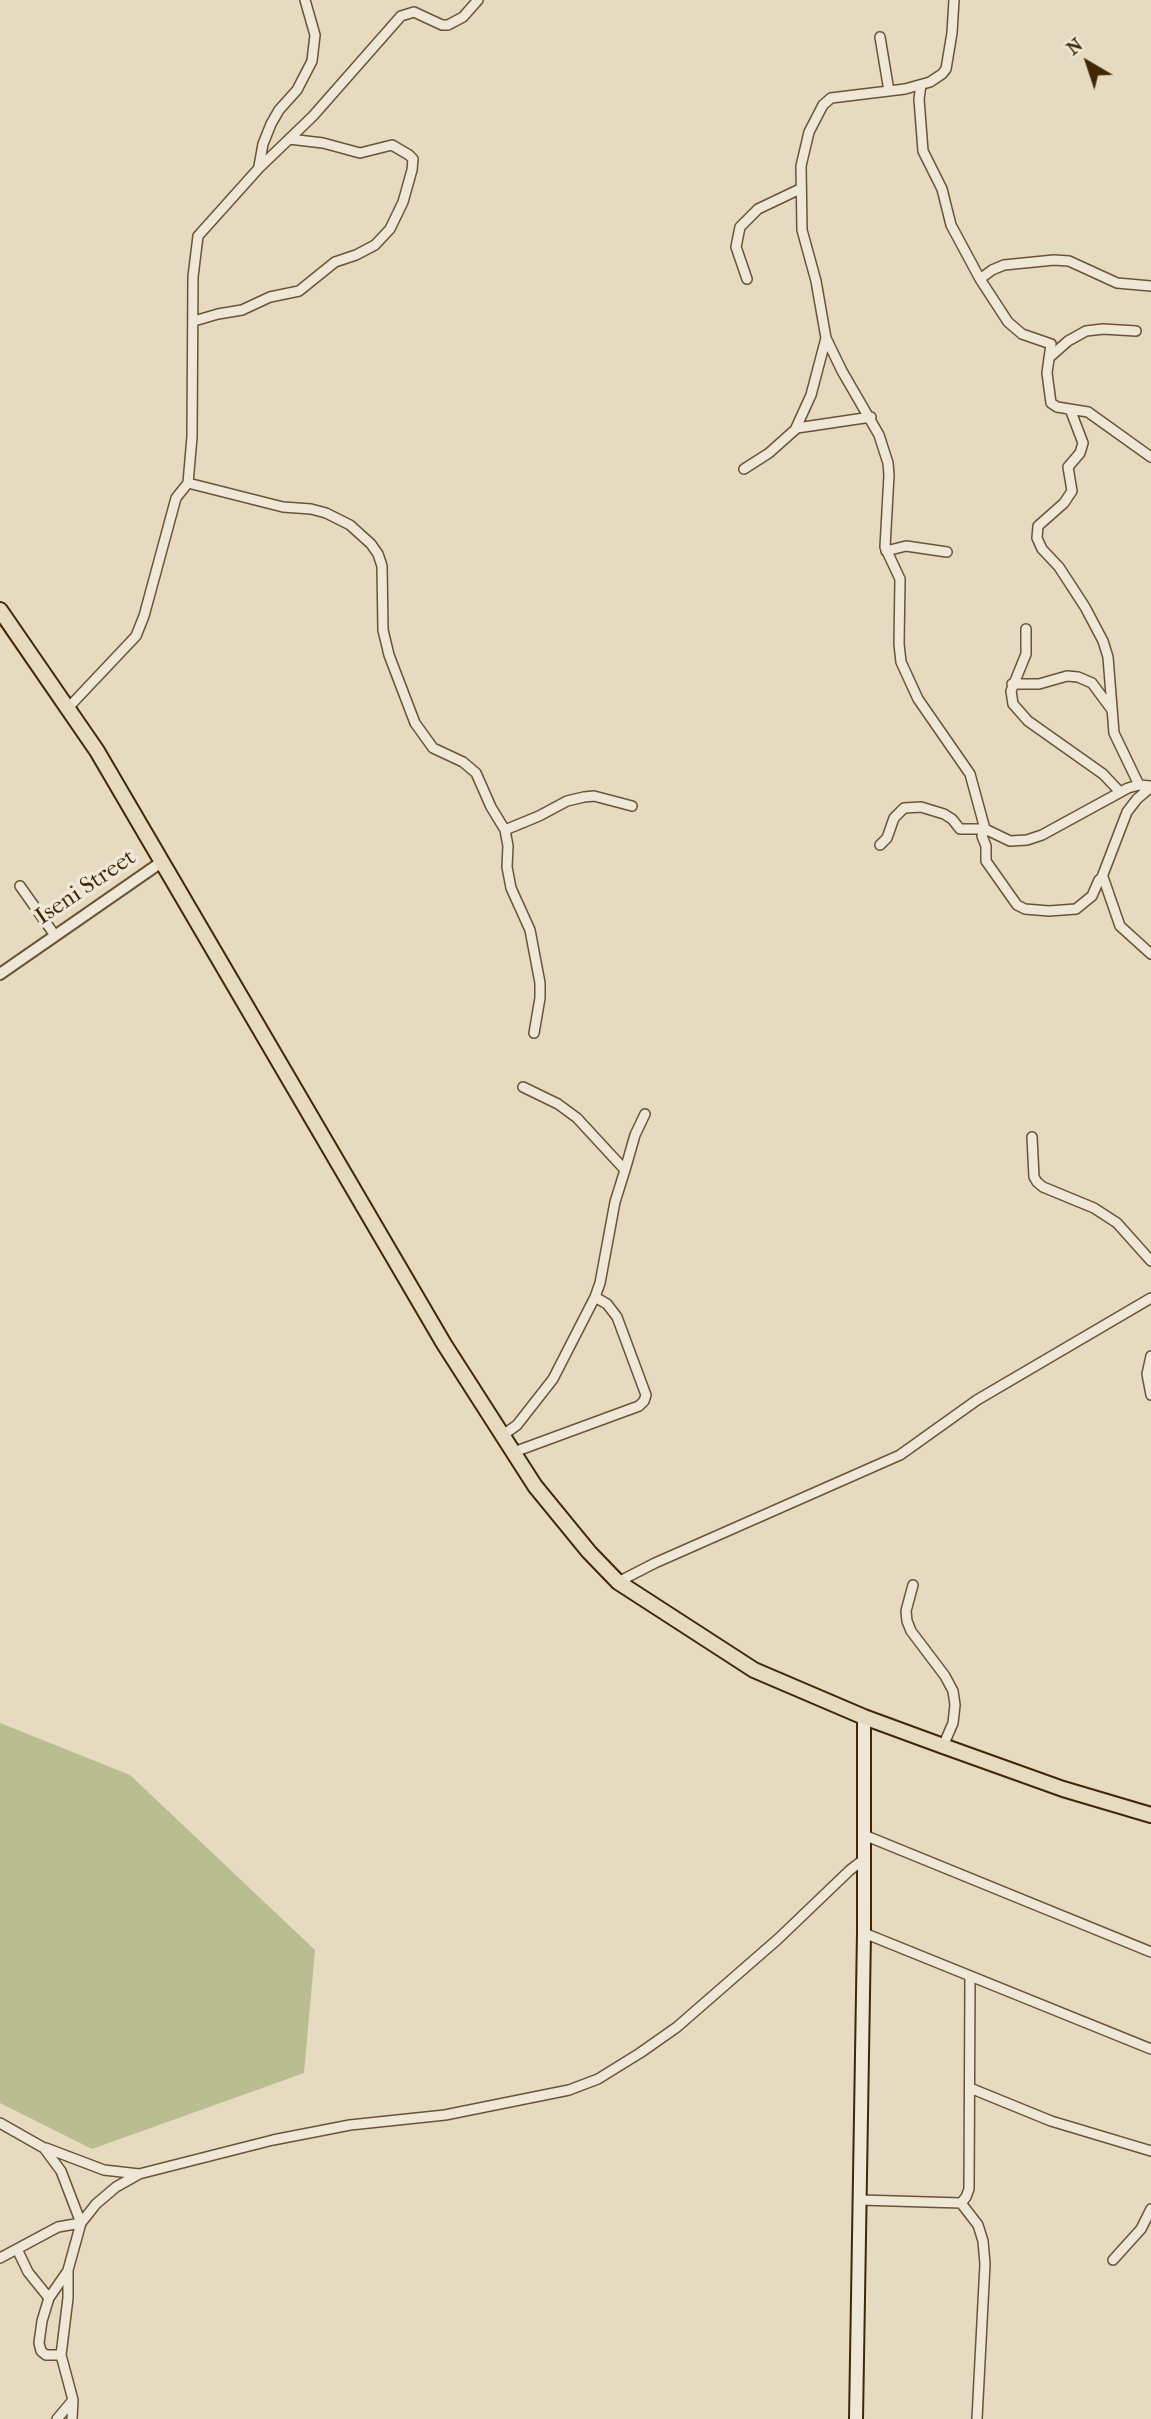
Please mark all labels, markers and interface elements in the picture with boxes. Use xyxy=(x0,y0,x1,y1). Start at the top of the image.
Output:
north arrow xyxy=(1053,28,1123,98)
text: N xyxy=(1062,34,1087,60)
street label: Iseni Street xyxy=(31,845,141,931)

